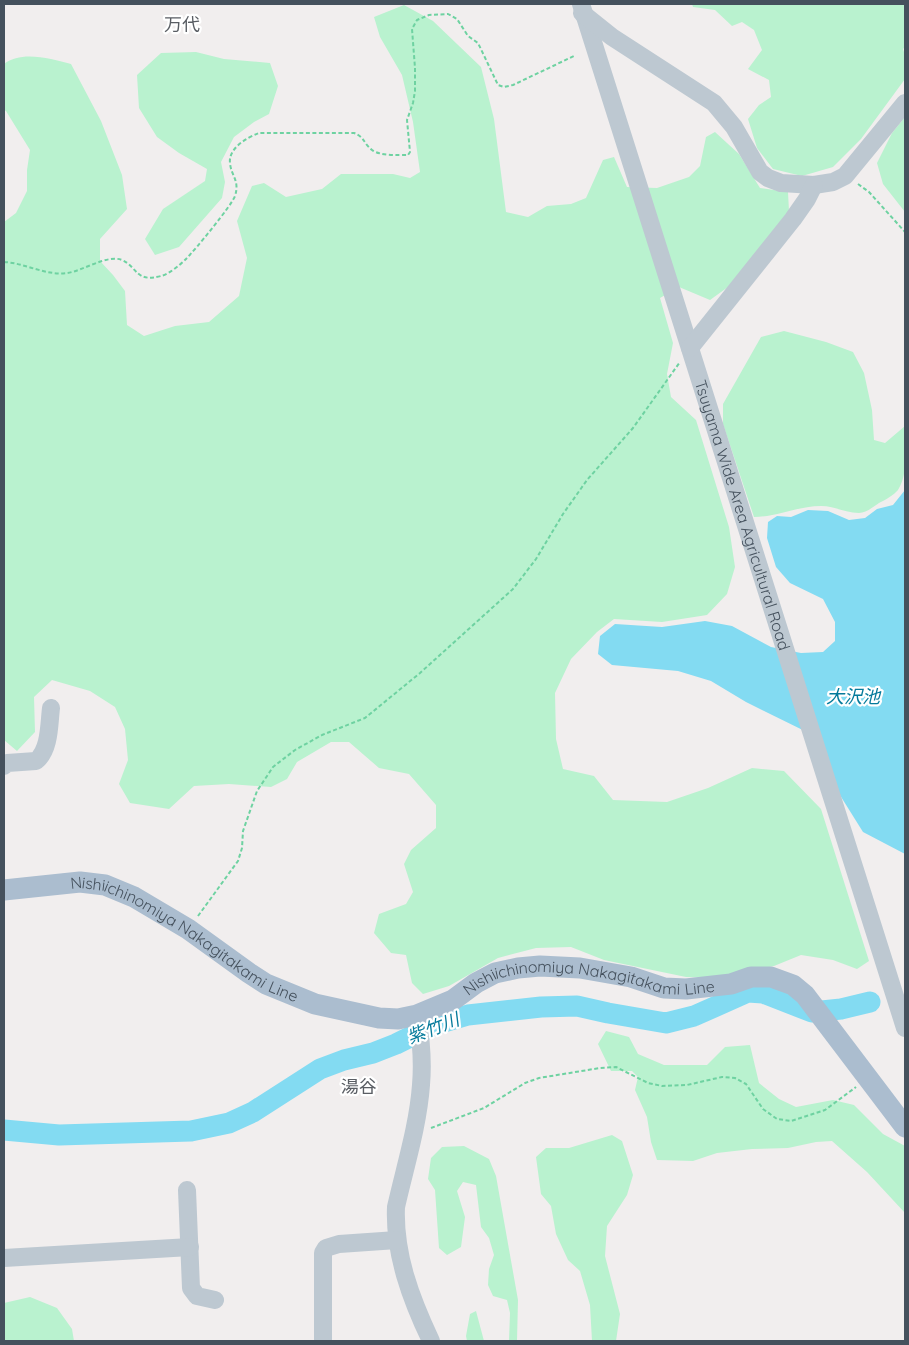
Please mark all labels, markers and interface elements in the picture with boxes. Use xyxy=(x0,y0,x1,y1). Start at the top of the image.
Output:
district label: 万代 xyxy=(164,13,200,36)
street label: Tsuyama Wide Area Agricultural Road xyxy=(691,377,795,653)
water label: 大沢池 xyxy=(826,685,882,708)
street label: Nishiichinomiya Nakagitakami Line xyxy=(69,872,301,1006)
street label: Nishiichinomiya Nakagitakami Line xyxy=(459,956,716,999)
water label: 紫竹川 xyxy=(404,1007,464,1048)
district label: 湯谷 xyxy=(341,1075,377,1098)

